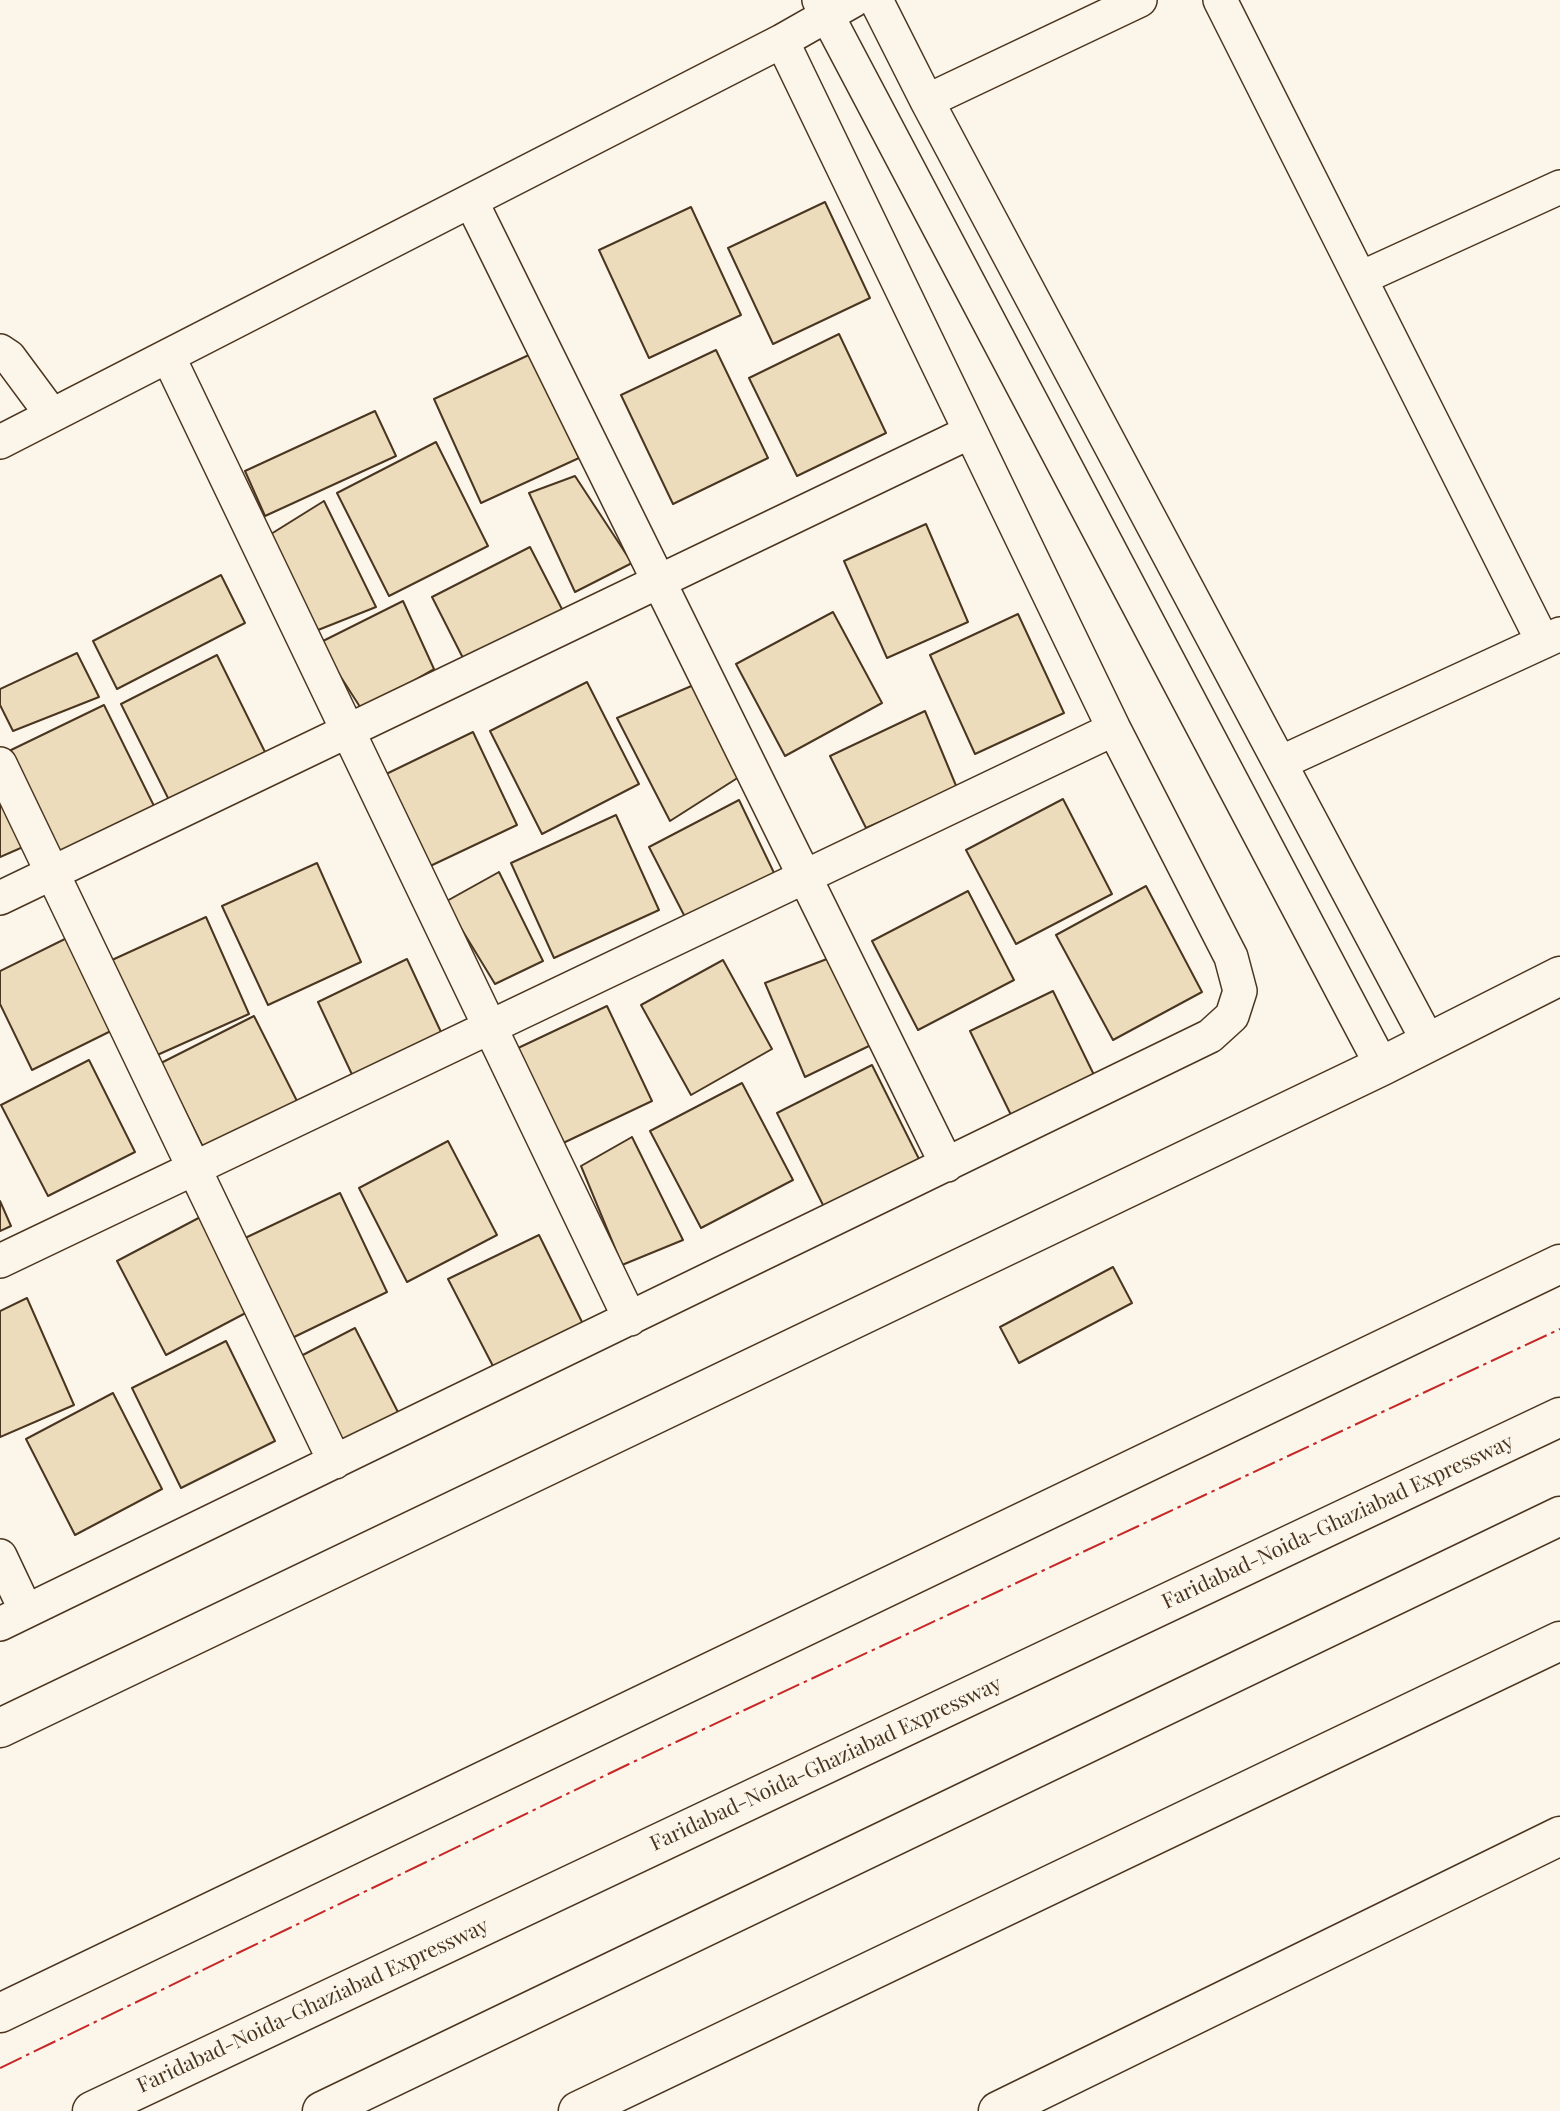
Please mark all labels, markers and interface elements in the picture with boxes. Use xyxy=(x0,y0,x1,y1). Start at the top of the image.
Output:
street label: Faridabad-Noida-Ghaziabad Expressway xyxy=(1158,1429,1518,1615)
street label: Faridabad-Noida-Ghaziabad Expressway xyxy=(646,1671,1006,1857)
street label: Faridabad-Noida-Ghaziabad Expressway xyxy=(133,1913,493,2099)

